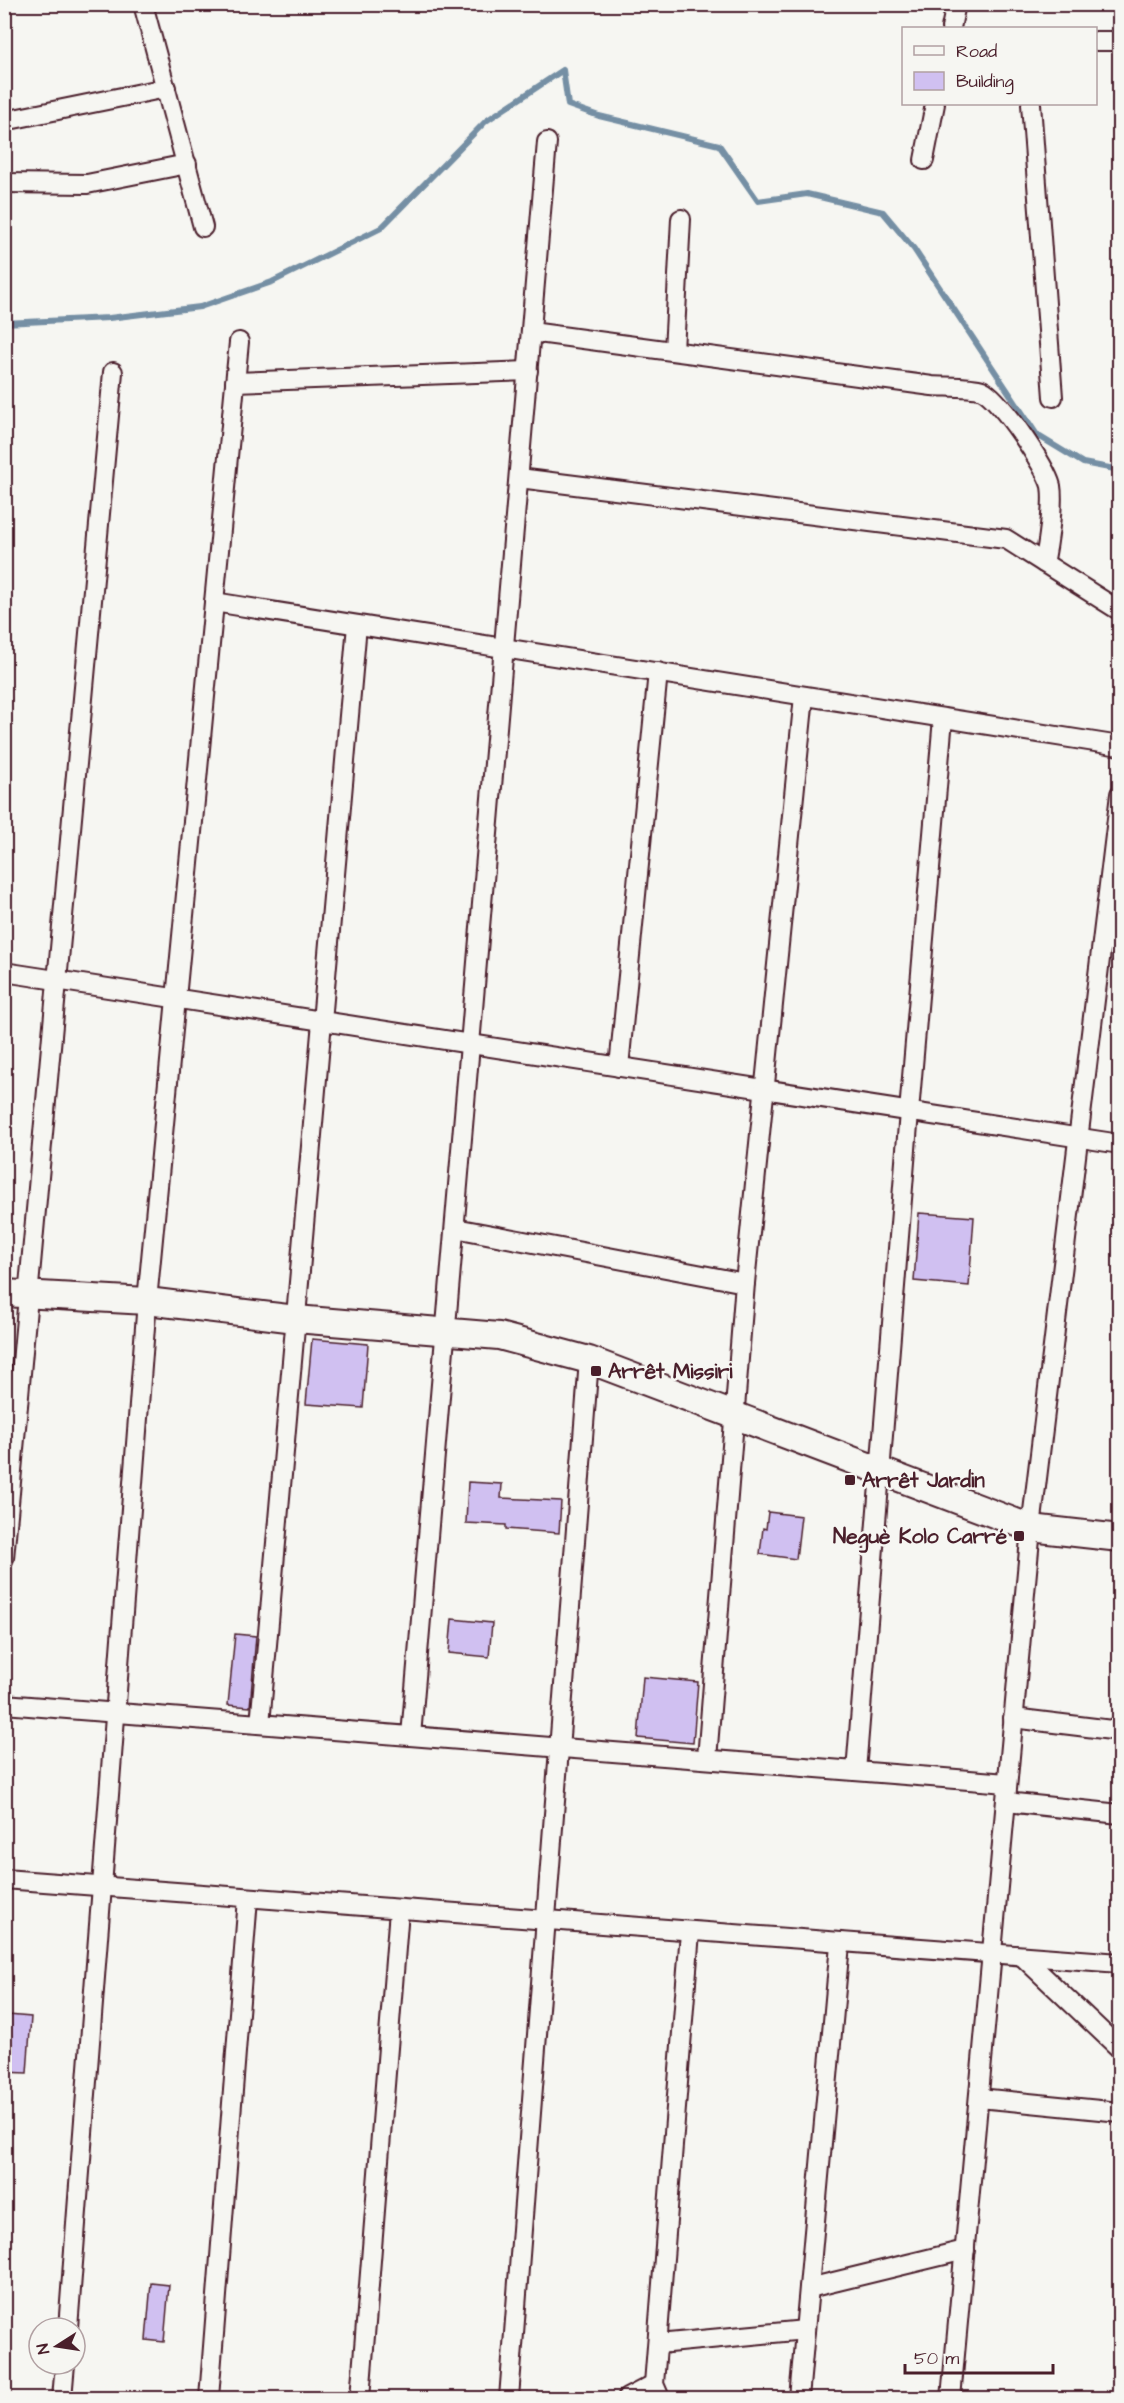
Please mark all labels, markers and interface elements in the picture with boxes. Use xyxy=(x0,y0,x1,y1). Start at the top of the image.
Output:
legend xyxy=(902,27,1097,105)
text: Road xyxy=(956,39,997,64)
text: Building xyxy=(956,69,1014,95)
place label: Arrêt Missiri xyxy=(608,1357,733,1386)
marker: Arrêt Missiri xyxy=(589,1364,603,1378)
place label: Arrêt Jardin xyxy=(862,1466,985,1495)
marker: Arrêt Jardin xyxy=(843,1473,857,1487)
place label: Neguè Kolo Carré xyxy=(833,1522,1008,1553)
marker: Neguè Kolo Carré xyxy=(1012,1529,1026,1543)
north arrow xyxy=(27,2316,87,2376)
scale bar xyxy=(905,2337,1054,2375)
text: N xyxy=(32,2342,55,2356)
text: 50 m xyxy=(914,2346,959,2371)

